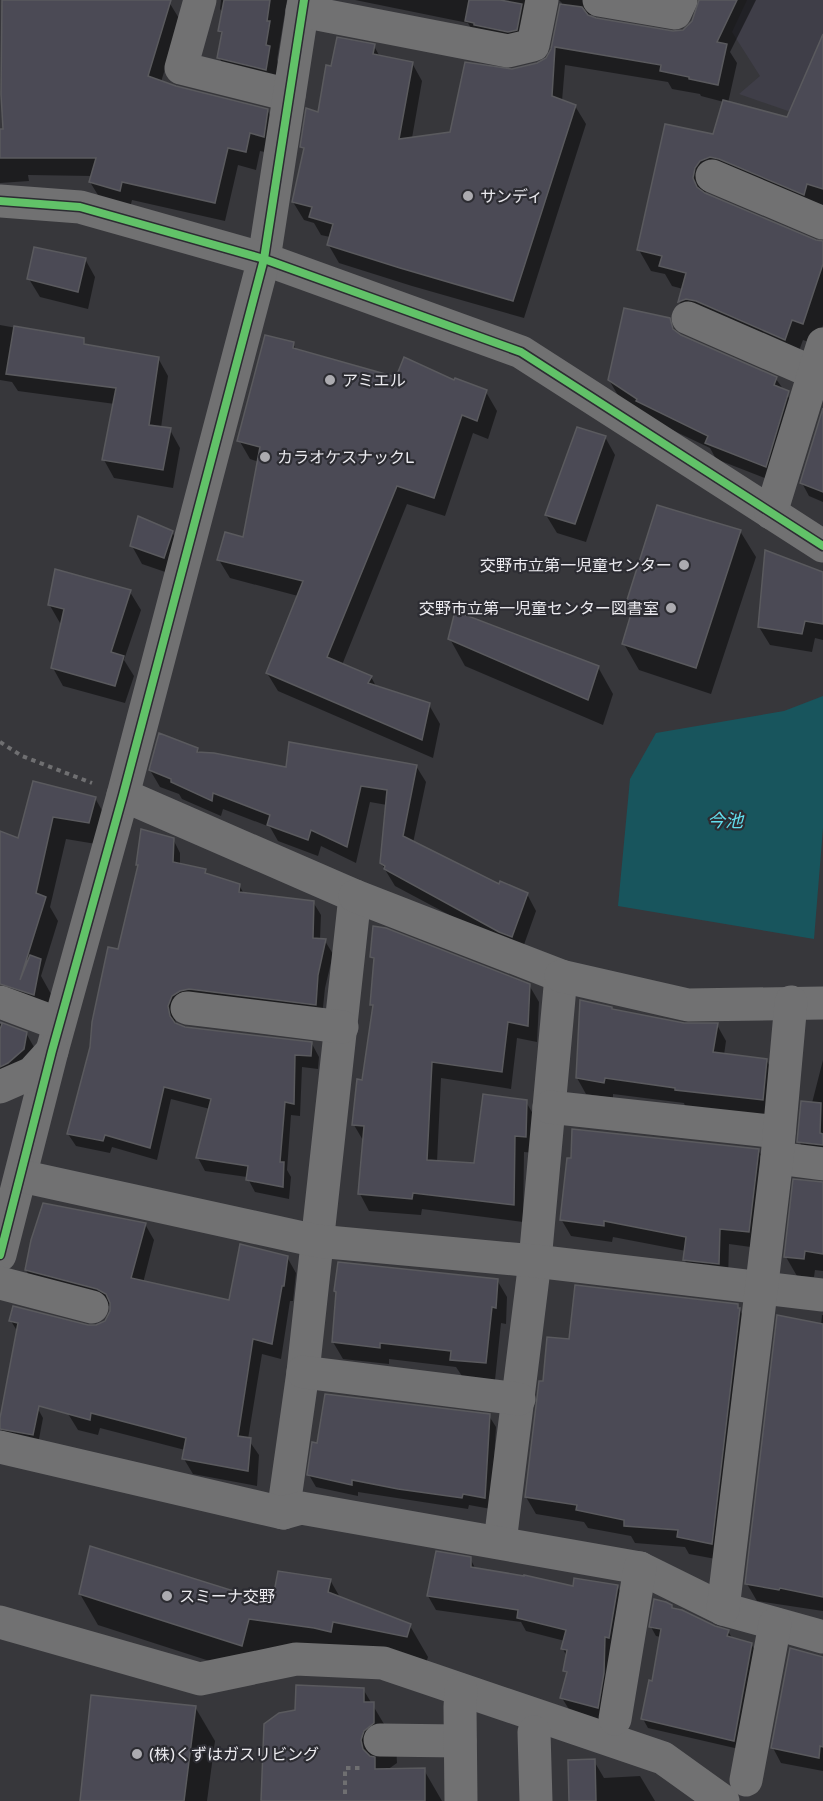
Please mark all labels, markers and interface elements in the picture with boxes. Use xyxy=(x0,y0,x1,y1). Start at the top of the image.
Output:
place label: サンディ xyxy=(480,187,543,207)
marker: サンディ xyxy=(461,189,475,203)
place label: アミエル xyxy=(342,371,406,391)
marker: アミエル xyxy=(323,373,337,387)
place label: カラオケスナックL xyxy=(277,448,414,468)
marker: カラオケスナックL xyxy=(258,450,272,464)
place label: 交野市立第一児童センター xyxy=(480,556,672,576)
marker: 交野市立第一児童センター xyxy=(677,558,691,572)
place label: 交野市立第一児童センター図書室 xyxy=(419,599,659,619)
marker: 交野市立第一児童センター図書室 xyxy=(664,601,678,615)
water label: 今池 xyxy=(707,810,745,832)
place label: スミーナ交野 xyxy=(179,1587,275,1607)
marker: スミーナ交野 xyxy=(160,1589,174,1603)
place label: (株)くずはガスリビング xyxy=(149,1745,319,1765)
marker: (株)くずはガスリビング xyxy=(130,1747,144,1761)

